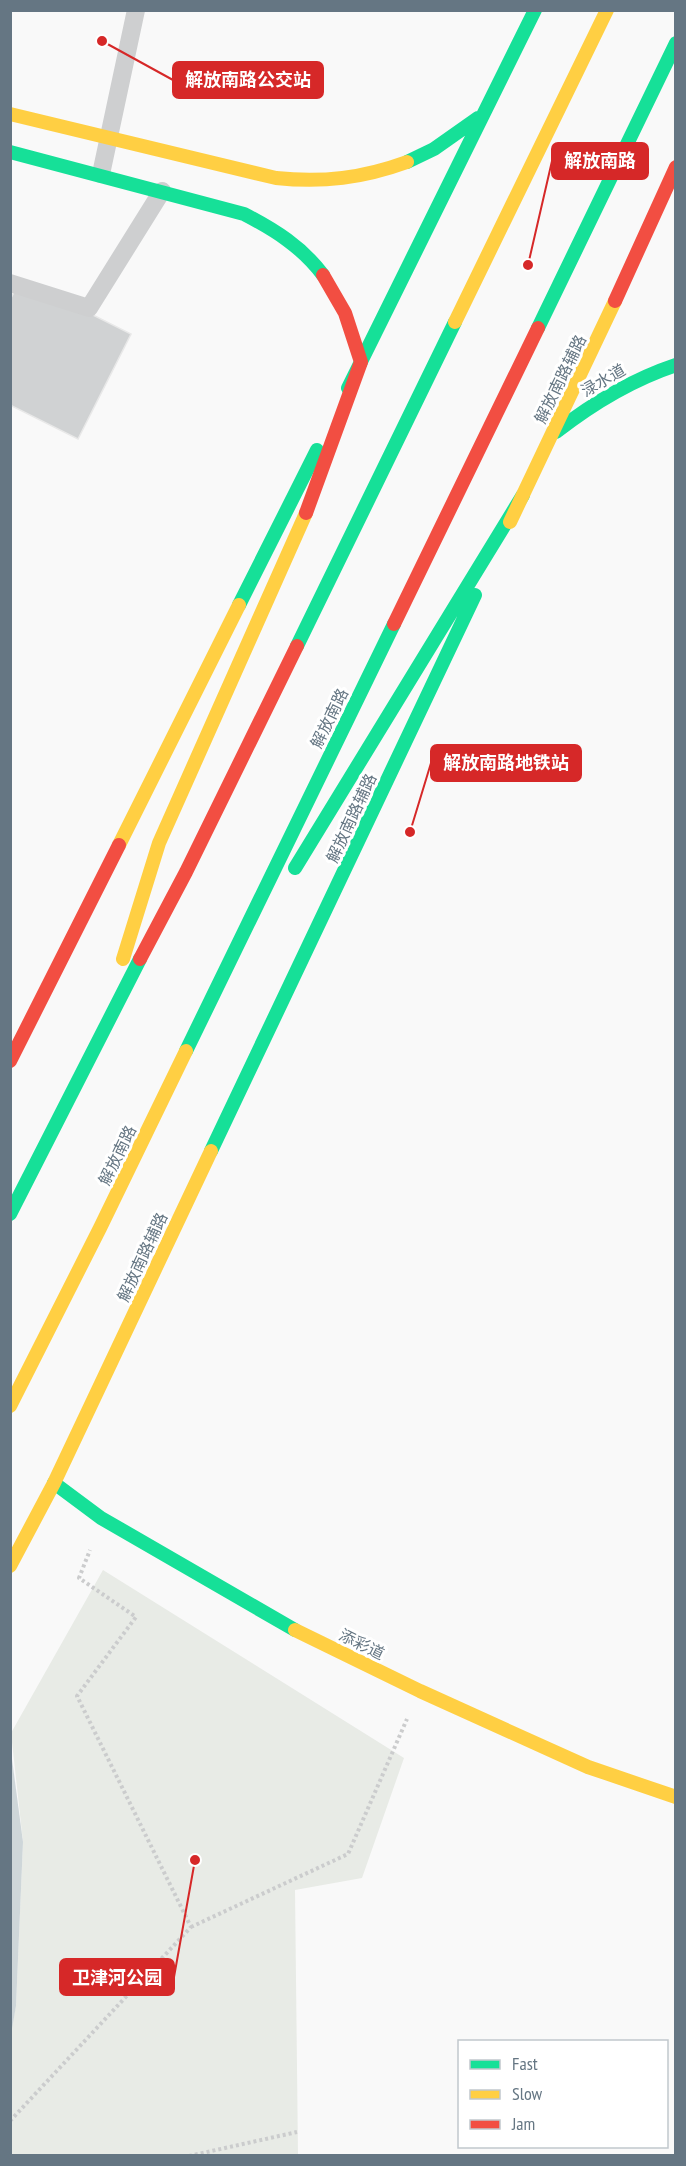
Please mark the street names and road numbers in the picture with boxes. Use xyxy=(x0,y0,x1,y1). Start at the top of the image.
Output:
street label: 解放南路辅路 xyxy=(530,331,590,427)
street label: 渌水道 xyxy=(577,359,629,401)
street label: 解放南路 xyxy=(306,685,352,751)
street label: 解放南路辅路 xyxy=(322,770,380,866)
street label: 解放南路 xyxy=(94,1122,140,1188)
street label: 解放南路辅路 xyxy=(113,1209,171,1305)
street label: 添彩道 xyxy=(336,1624,388,1664)

